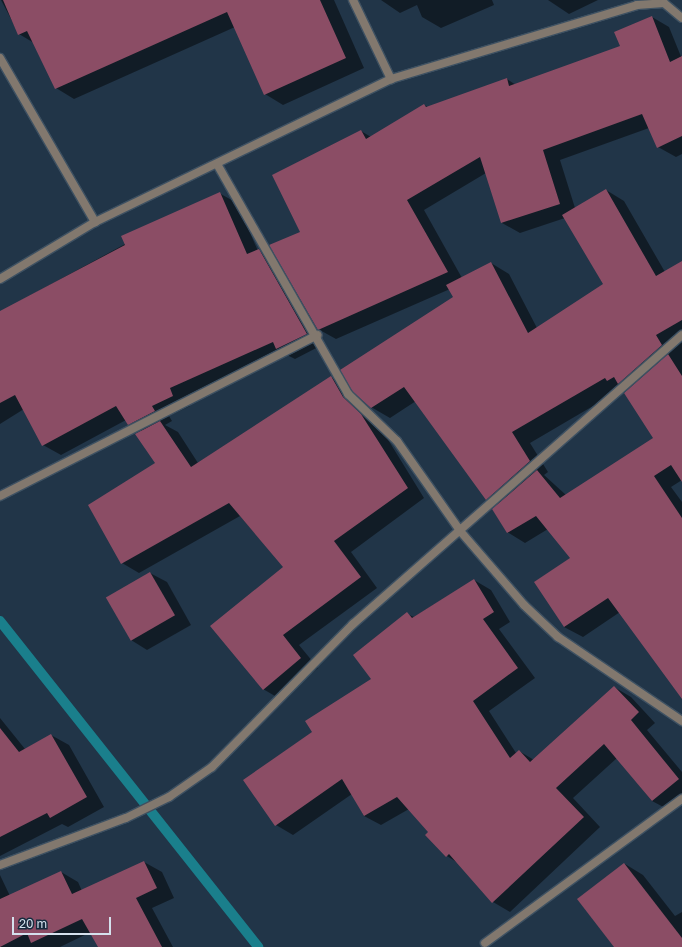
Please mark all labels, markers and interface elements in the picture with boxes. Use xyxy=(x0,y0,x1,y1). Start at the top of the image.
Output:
scale bar xyxy=(14,909,113,935)
text: 20 m xyxy=(19,916,47,931)

